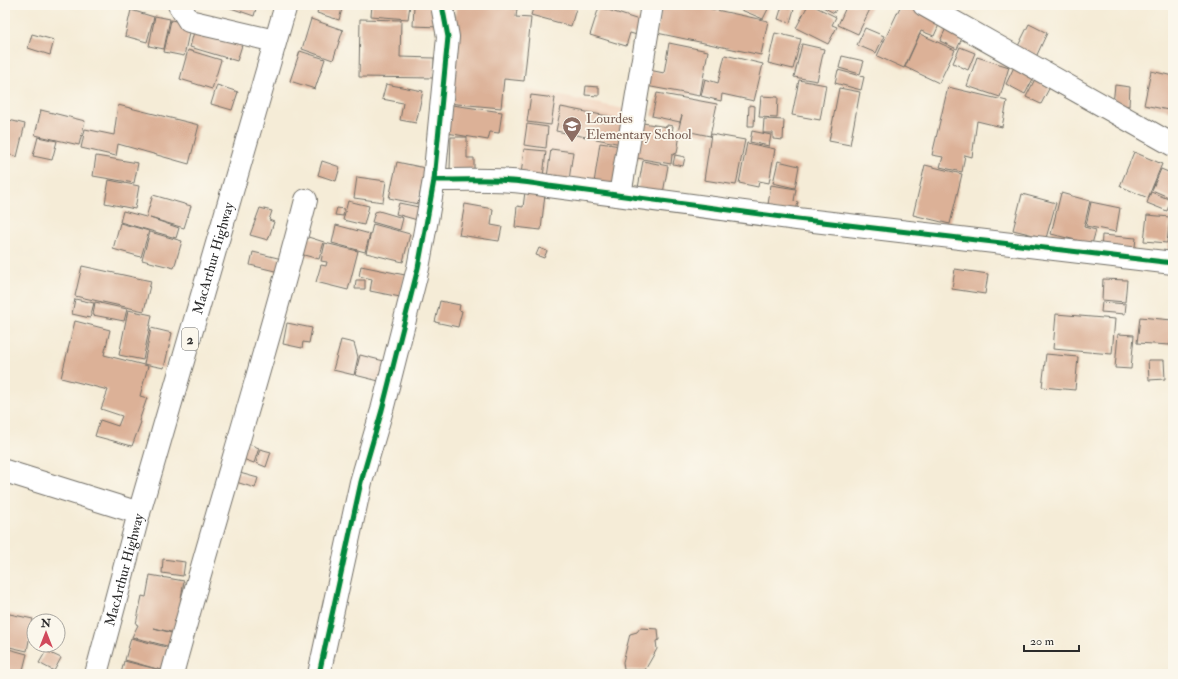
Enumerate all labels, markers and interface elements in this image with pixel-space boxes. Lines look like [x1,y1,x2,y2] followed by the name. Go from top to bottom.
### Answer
[586,110,692,144] place label: Lourdes Elementary School
[561,115,583,143] school or university icon: Lourdes Elementary School
[189,199,239,316] street label: MacArthur Highway
[182,328,198,350] road number: 2
[101,511,149,628] street label: MacArthur Highway
[26,613,66,653] north arrow
[40,617,52,630] text: N
[1024,627,1079,653] scale bar
[1030,634,1055,649] text: 20 m

